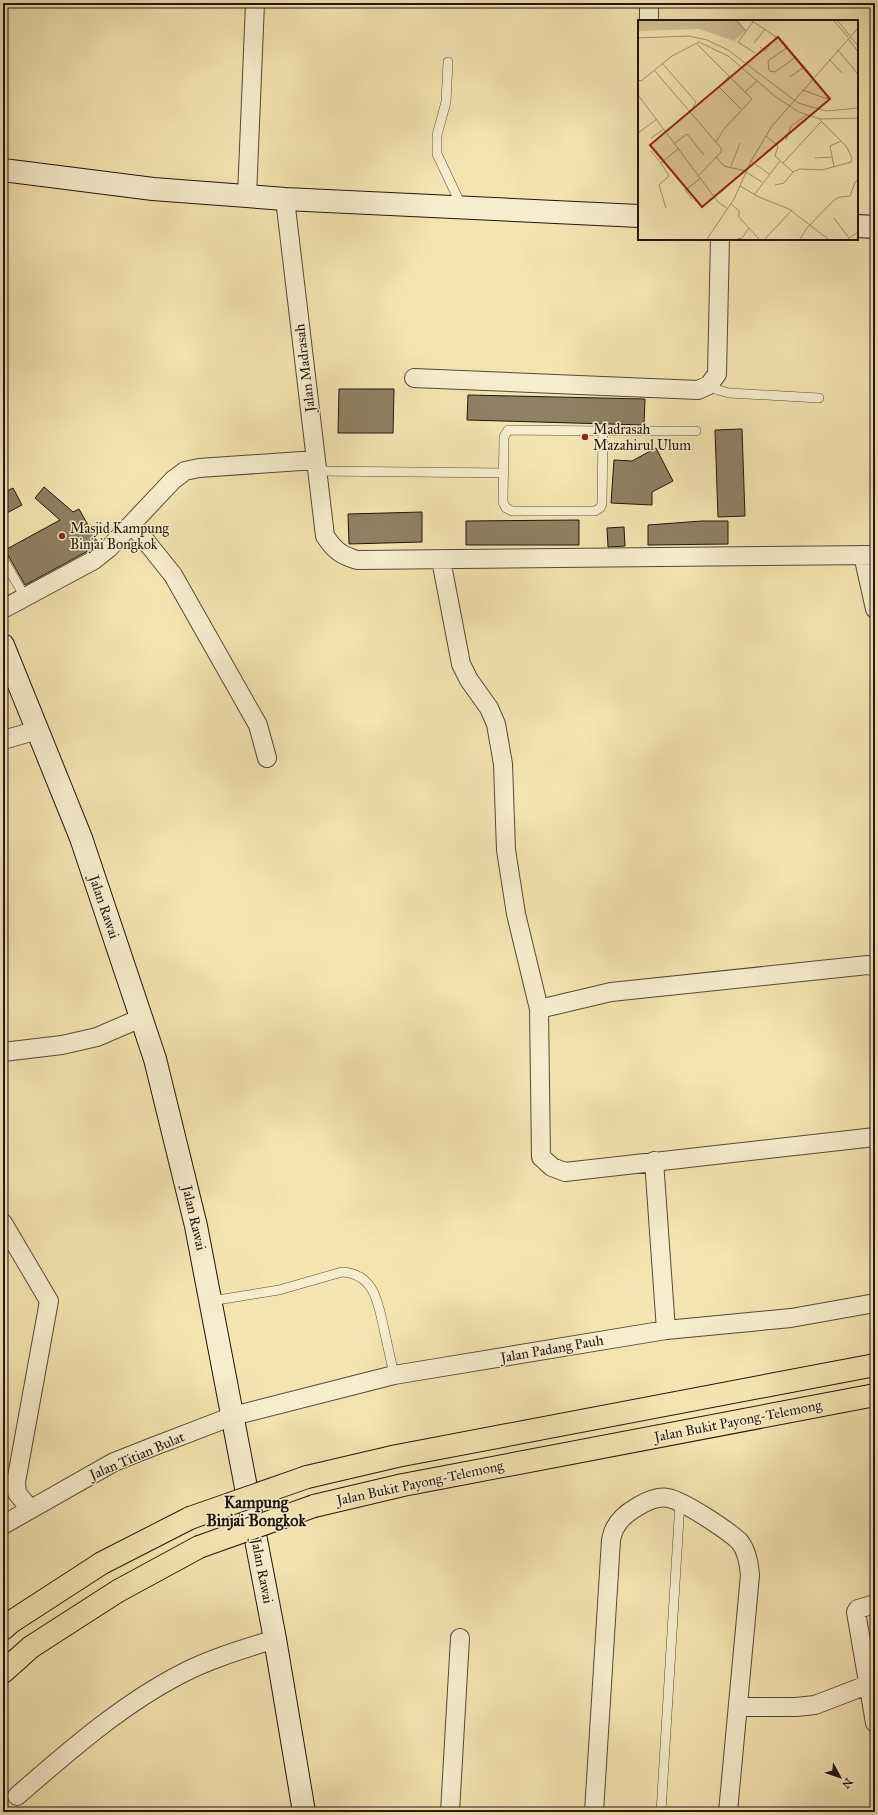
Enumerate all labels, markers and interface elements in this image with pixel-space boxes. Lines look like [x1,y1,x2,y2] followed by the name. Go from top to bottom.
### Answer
[638,20,858,240] inset map
[291,323,320,415] street label: Jalan Madrasah
[593,421,691,454] place label: Madrasah Mazahirul Ulum
[580,432,590,442] marker: Madrasah Mazahirul Ulum
[70,520,169,553] place label: Masjid Kampung Binjai Bongkok
[57,531,67,541] marker: Masjid Kampung Binjai Bongkok
[84,871,123,941] street label: Jalan Rawai
[177,1182,210,1252] street label: Jalan Rawai
[497,1332,605,1368] street label: Jalan Padang Pauh
[651,1396,824,1447] street label: Jalan Bukit Payong-Telemong
[85,1428,188,1485] street label: Jalan Titian Bulat
[333,1457,506,1510] street label: Jalan Bukit Payong-Telemong
[206,1493,306,1531] district label: Kampung Binjai Bongkok
[246,1535,277,1605] street label: Jalan Rawai
[820,1757,860,1797] north arrow
[839,1775,855,1791] text: N

